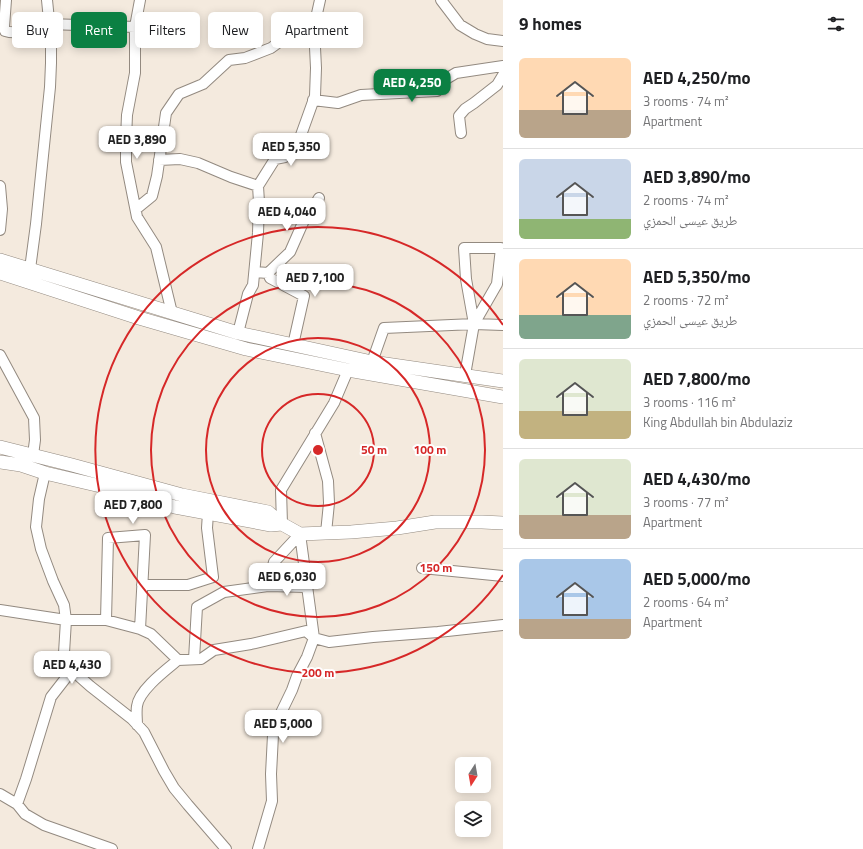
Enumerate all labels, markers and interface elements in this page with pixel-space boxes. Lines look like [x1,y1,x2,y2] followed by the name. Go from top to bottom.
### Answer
[519,11,582,37] text: 9 homes
[12,12,63,48] chip: Buy
[71,12,127,48] chip: Rent
[135,12,200,48] chip: Filters
[208,12,263,48] chip: New
[271,12,363,48] chip: Apartment
[825,13,847,35] icon: filters
[643,65,751,91] text: AED 4,250/mo
[366,69,458,103] pin: AED 4,250
[383,72,441,92] text: AED 4,250
[551,74,599,122] icon: home
[643,91,729,111] text: 3 rooms · 74 m²
[643,111,702,131] text: Apartment
[91,126,183,160] pin: AED 3,890
[108,129,166,149] text: AED 3,890
[245,133,337,167] pin: AED 5,350
[262,136,320,156] text: AED 5,350
[643,164,751,190] text: AED 3,890/mo
[551,175,599,223] icon: home
[643,190,729,210] text: 2 rooms · 74 m²
[241,198,333,232] pin: AED 4,040
[258,201,316,221] text: AED 4,040
[643,210,737,230] text: طريق عيسى الحمزي
[269,264,361,298] pin: AED 7,100
[643,264,751,290] text: AED 5,350/mo
[286,267,344,287] text: AED 7,100
[551,275,599,323] icon: home
[643,290,729,310] text: 2 rooms · 72 m²
[643,310,737,330] text: طريق عيسى الحمزي
[643,366,751,392] text: AED 7,800/mo
[551,375,599,423] icon: home
[643,392,736,412] text: 3 rooms · 116 m²
[643,412,793,432] text: King Abdullah bin Abdulaziz
[361,440,387,459] text: 50 m
[414,440,446,459] text: 100 m
[311,443,325,457] centre of rings
[643,466,751,492] text: AED 4,430/mo
[551,475,599,523] icon: home
[87,491,179,525] pin: AED 7,800
[643,492,729,512] text: 3 rooms · 77 m²
[104,494,162,514] text: AED 7,800
[643,512,702,532] text: Apartment
[420,558,452,577] text: 150 m
[241,563,333,597] pin: AED 6,030
[258,566,316,586] text: AED 6,030
[643,566,751,592] text: AED 5,000/mo
[551,575,599,623] icon: home
[643,592,729,612] text: 2 rooms · 64 m²
[643,612,702,632] text: Apartment
[26,651,118,685] pin: AED 4,430
[43,654,101,674] text: AED 4,430
[302,663,334,682] text: 200 m
[237,710,329,744] pin: AED 5,000
[254,713,312,733] text: AED 5,000
[455,757,491,793] north arrow
[455,757,491,837] map controls
[455,801,491,837] button: layers

